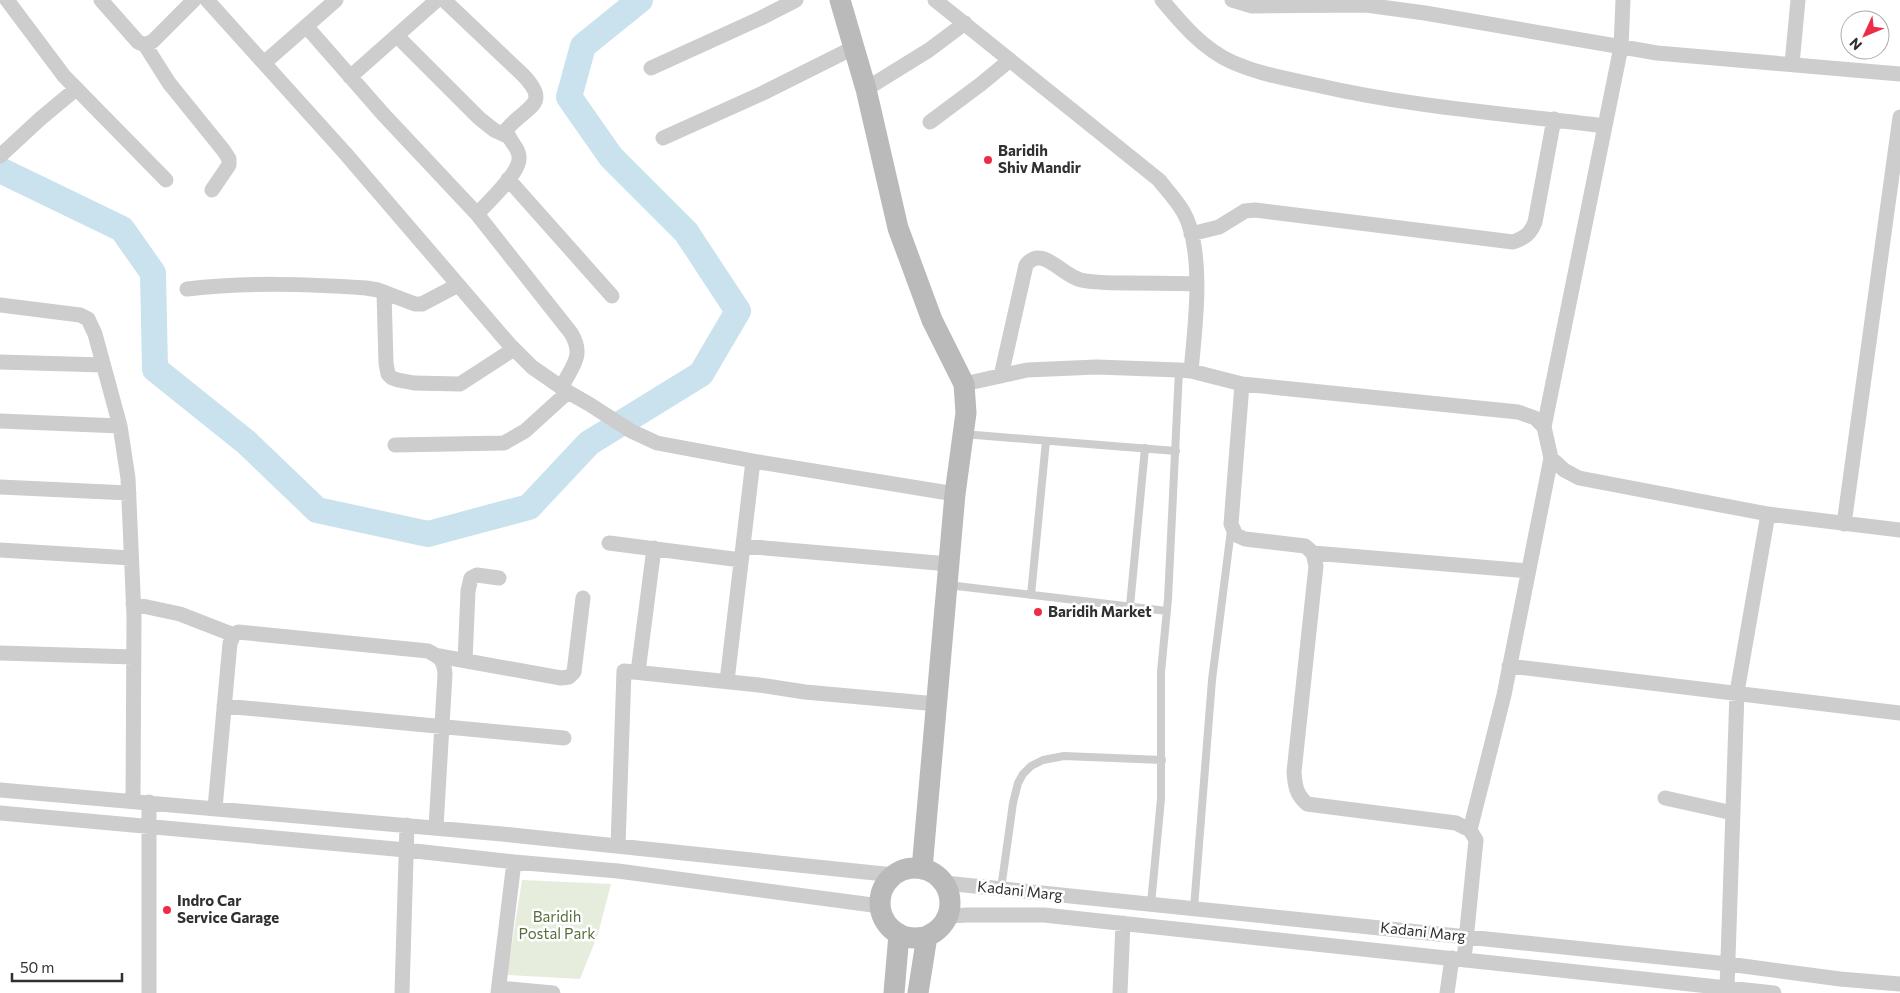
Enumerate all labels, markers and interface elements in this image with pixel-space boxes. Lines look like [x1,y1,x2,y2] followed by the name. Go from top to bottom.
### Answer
[1840,10,1890,60] north arrow
[1846,35,1865,54] text: N
[998,141,1081,176] place label: Baridih Shiv Mandir
[982,154,994,166] marker: Baridih Shiv Mandir
[1048,602,1151,620] place label: Baridih Market
[1032,606,1044,618] marker: Baridih Market
[976,877,1064,903] street label: Kadani Marg
[177,891,279,926] place label: Indro Car Service Garage
[161,904,173,916] marker: Indro Car Service Garage
[519,907,595,942] park label: Baridih Postal Park
[1379,918,1467,944] street label: Kadani Marg
[12,950,122,982] scale bar
[20,958,54,976] text: 50 m

